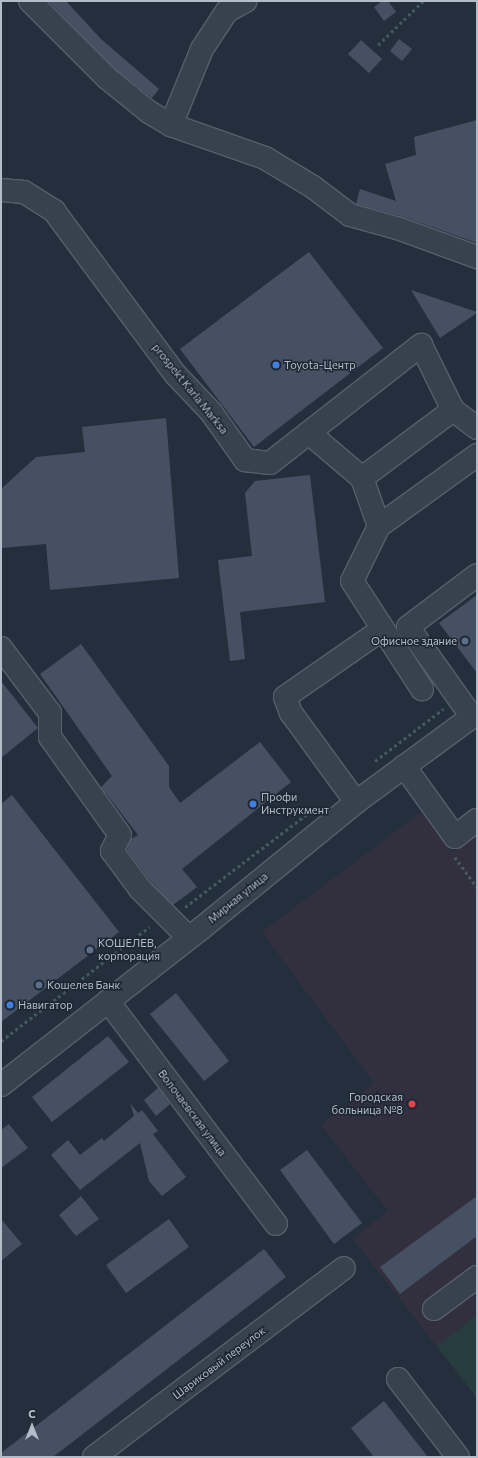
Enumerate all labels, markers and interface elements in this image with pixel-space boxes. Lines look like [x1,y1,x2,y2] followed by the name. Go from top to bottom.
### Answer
[149,341,231,437] street label: prospekt Karla Marksa
[284,358,356,372] place label: Toyota-Центр
[271,360,281,370] marker: Toyota-Центр
[371,634,457,648] place label: Офисное здание
[460,636,470,646] marker: Офисное здание
[261,791,329,817] place label: Профи Инструкмент
[248,799,258,809] marker: Профи Инструкмент
[205,870,271,926] street label: Мирная улица
[98,937,160,963] place label: КОШЕЛЕВ, корпорация
[85,945,95,955] marker: КОШЕЛЕВ, корпорация
[47,978,120,992] place label: Кошелев Банк
[34,980,44,990] marker: Кошелев Банк
[18,998,73,1012] place label: Навигатор
[5,1000,15,1010] marker: Навигатор
[155,1067,229,1159] street label: Волочаевская улица
[331,1091,403,1117] place label: Городская больница №8
[406,1098,418,1110] marker: Городская больница №8
[170,1324,268,1402] street label: Шариковый переулок
[12,1406,52,1446] north arrow
[28,1407,36,1420] text: С

